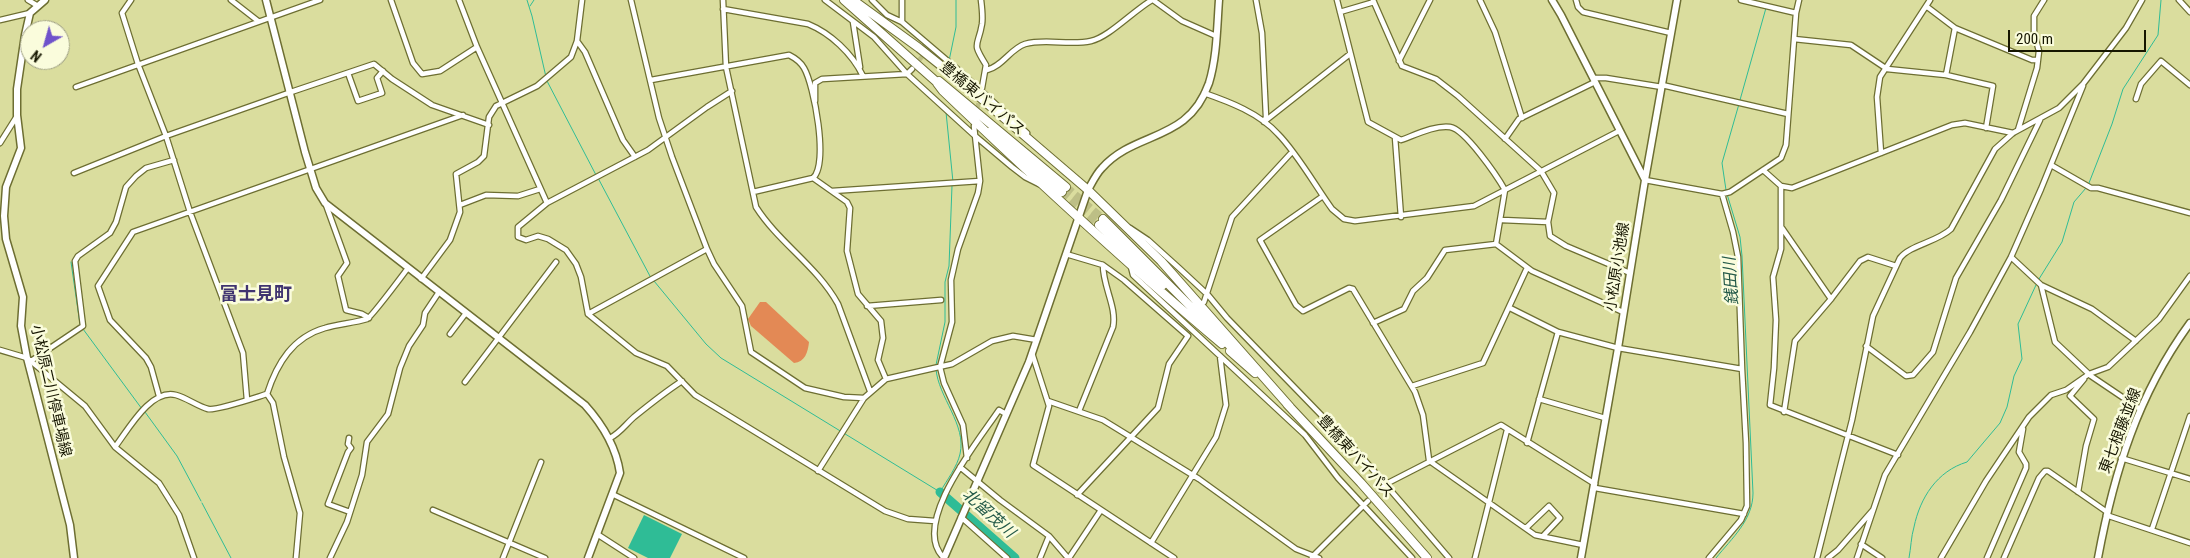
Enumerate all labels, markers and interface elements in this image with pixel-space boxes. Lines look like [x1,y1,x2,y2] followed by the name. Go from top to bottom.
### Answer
[20,20,70,70] north arrow
[2010,20,2148,52] scale bar
[2016,30,2053,48] text: 200 m
[28,47,45,65] text: N
[936,58,1028,140] street label: 豊橋東バイパス
[1602,221,1634,313] street label: 小松原小池線
[1721,256,1743,306] water label: 銭田川
[220,284,292,306] district label: 富士見町
[26,323,74,459] street label: 小松原二川停車場線
[2096,386,2146,476] street label: 東七根藤並線
[1313,412,1397,502] street label: 豊橋東バイパス
[958,485,1018,543] water label: 北留茂川

